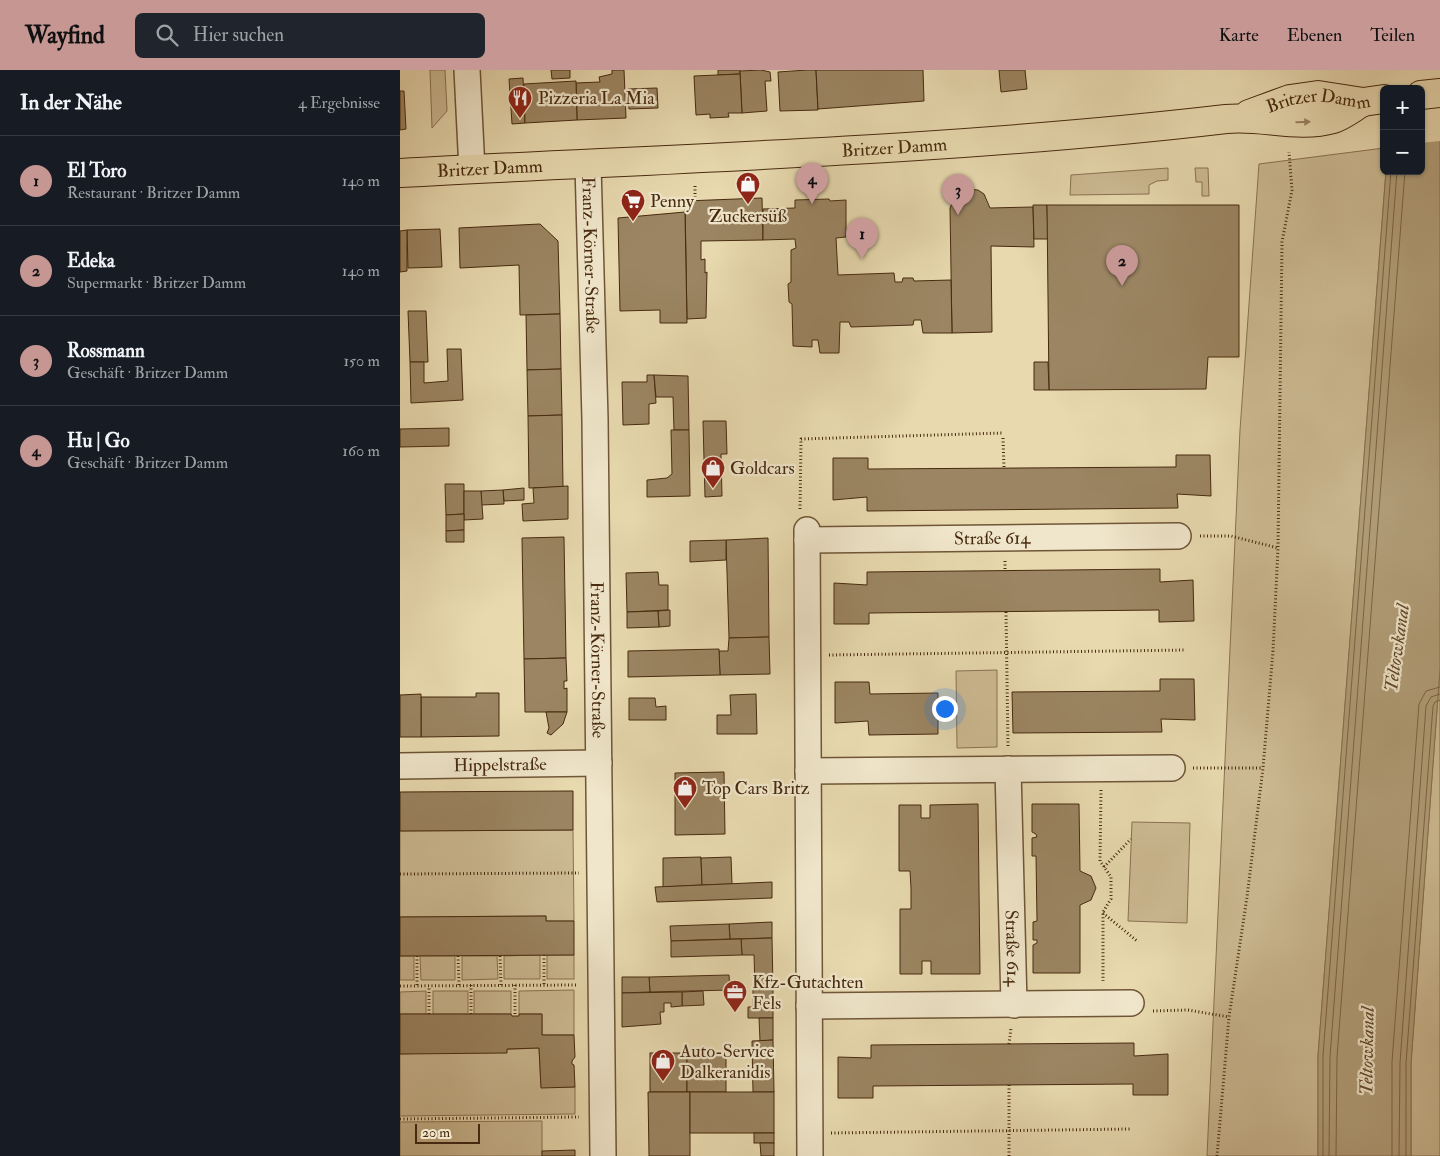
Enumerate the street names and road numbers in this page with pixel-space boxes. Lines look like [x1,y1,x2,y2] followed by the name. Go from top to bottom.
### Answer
[1263,84,1372,119] street label: Britzer Damm
[841,133,948,163] street label: Britzer Damm
[436,155,543,183] street label: Britzer Damm
[576,176,604,334] street label: Franz-Körner-Straße
[954,527,1031,550] street label: Straße 614
[585,581,609,739] street label: Franz-Körner-Straße
[453,753,547,777] street label: Hippelstraße
[1000,910,1025,988] street label: Straße 614

